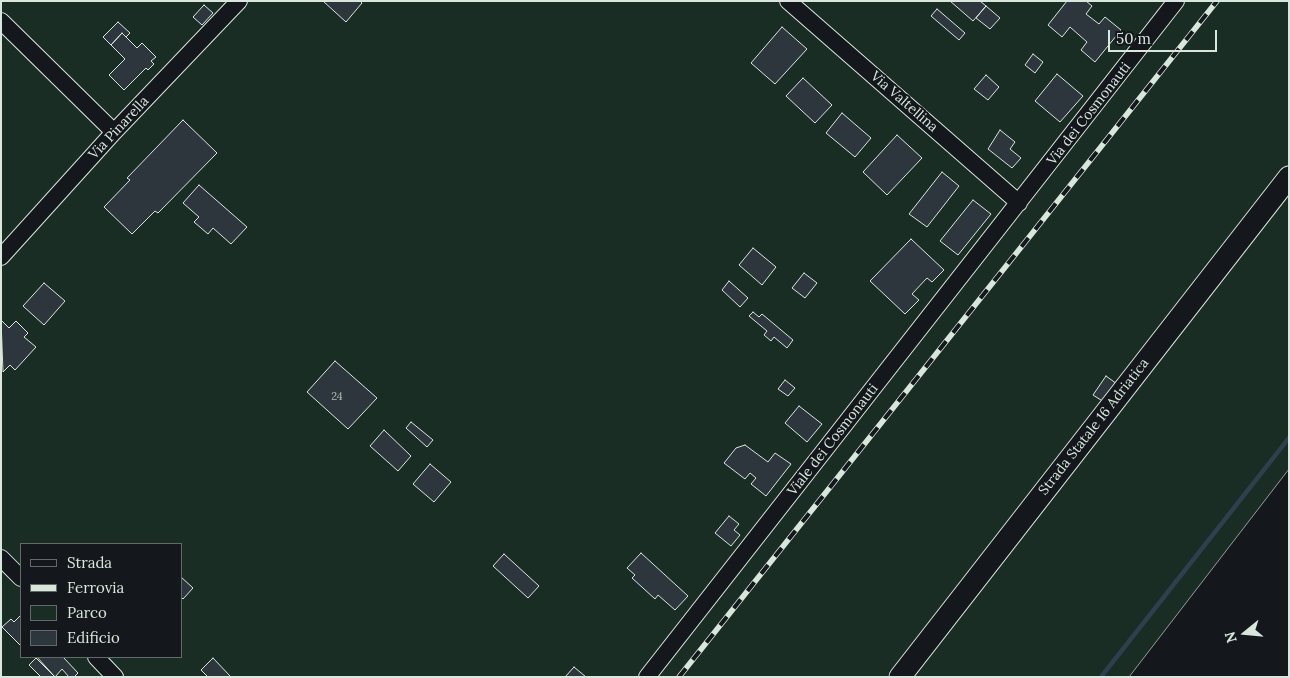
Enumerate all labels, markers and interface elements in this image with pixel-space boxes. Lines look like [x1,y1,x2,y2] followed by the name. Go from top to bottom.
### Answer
[1110,20,1219,52] scale bar
[1116,29,1151,48] text: 50 m
[1044,59,1134,169] street label: Via dei Cosmonauti
[867,68,941,136] street label: Via Valtellina
[85,93,153,163] street label: Via Pinarella
[1035,355,1153,499] street label: Strada Statale 16 Adriatica
[784,381,882,499] street label: Viale dei Cosmonauti
[331,390,343,404] house number: 24
[20,543,182,658] legend
[67,553,112,572] text: Strada
[67,578,124,597] text: Ferrovia
[67,603,107,622] text: Parco
[1220,608,1270,658] north arrow
[67,628,120,647] text: Edificio
[1220,630,1241,645] text: N

